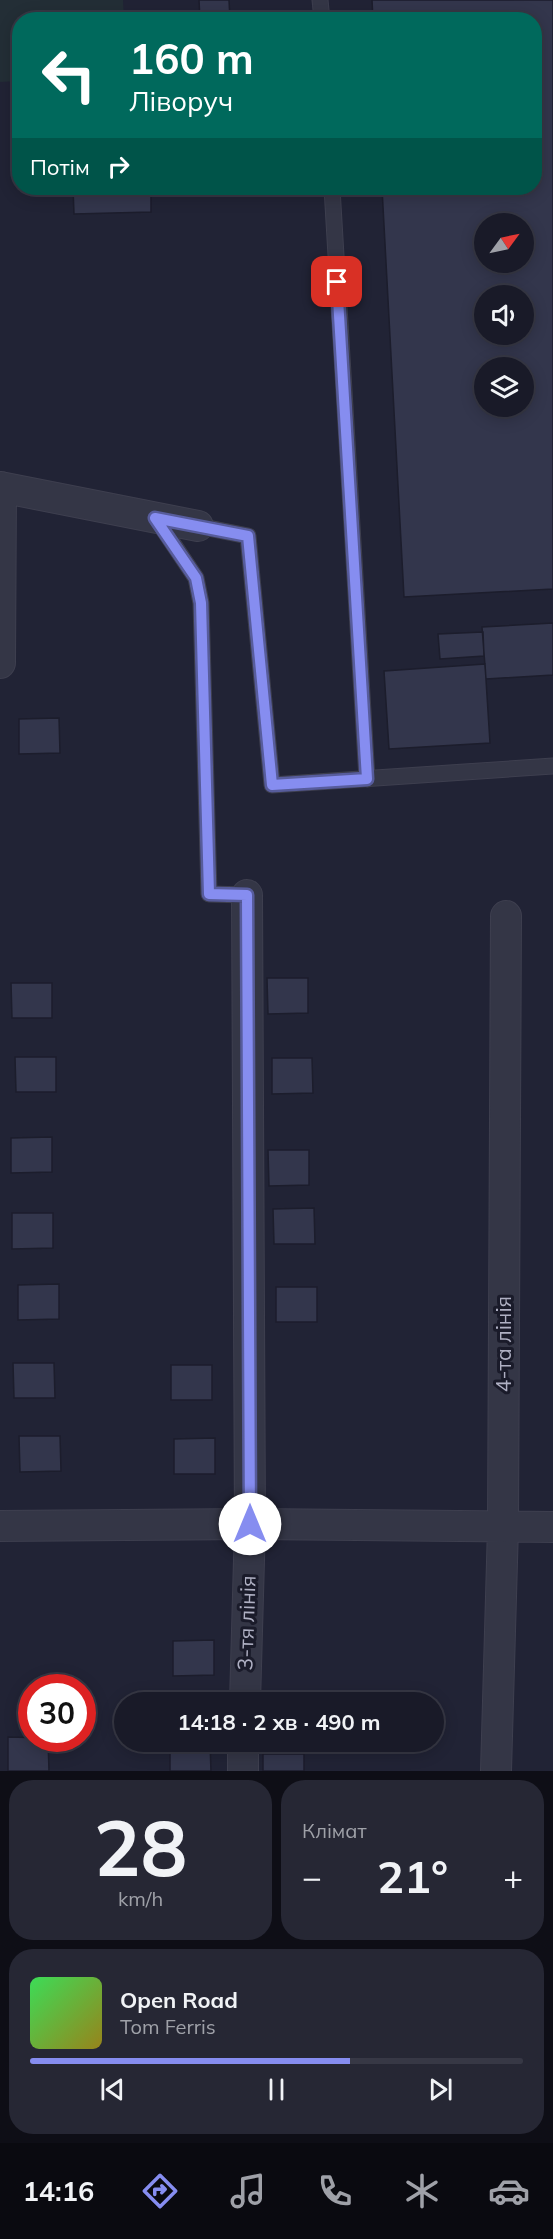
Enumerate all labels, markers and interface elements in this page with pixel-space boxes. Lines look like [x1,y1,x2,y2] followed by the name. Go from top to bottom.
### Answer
[129,32,254,85] text: 160 m
[30,36,108,114] icon: left
[129,84,233,118] text: Ліворуч
[102,150,135,183] icon: right
[30,153,90,181] text: Потім
[474,213,534,273] north arrow
[474,213,534,417] map controls
[311,256,362,307] pin
[320,265,353,298] icon: arrive
[474,285,534,345] button: sound
[474,357,534,417] button: layers
[490,1296,516,1392] street label: 4-та лінія
[218,1492,282,1556] position arrow
[231,1575,261,1671] street label: 3-тя лінія
[18,1674,96,1752] speed limit sign: 30
[177,1708,381,1736] text: 14:18 · 2 хв · 490 m
[94,1798,187,1896] text: 28
[302,1818,367,1843] text: Клімат
[377,1848,448,1904] text: 21°
[302,1856,322,1897] text: −
[503,1856,523,1897] text: +
[118,1886,163,1911] text: km/h
[120,1986,238,2014] text: Open Road
[120,2014,216,2039] text: Tom Ferris
[96,2073,129,2106] icon: previous
[260,2073,293,2106] icon: pause
[424,2073,457,2106] icon: next
[139,2170,181,2212] icon: directions
[227,2170,269,2212] icon: music
[314,2170,356,2212] icon: phone
[401,2170,443,2212] icon: climate
[488,2170,530,2212] icon: car
[23,2174,94,2208] text: 14:16

